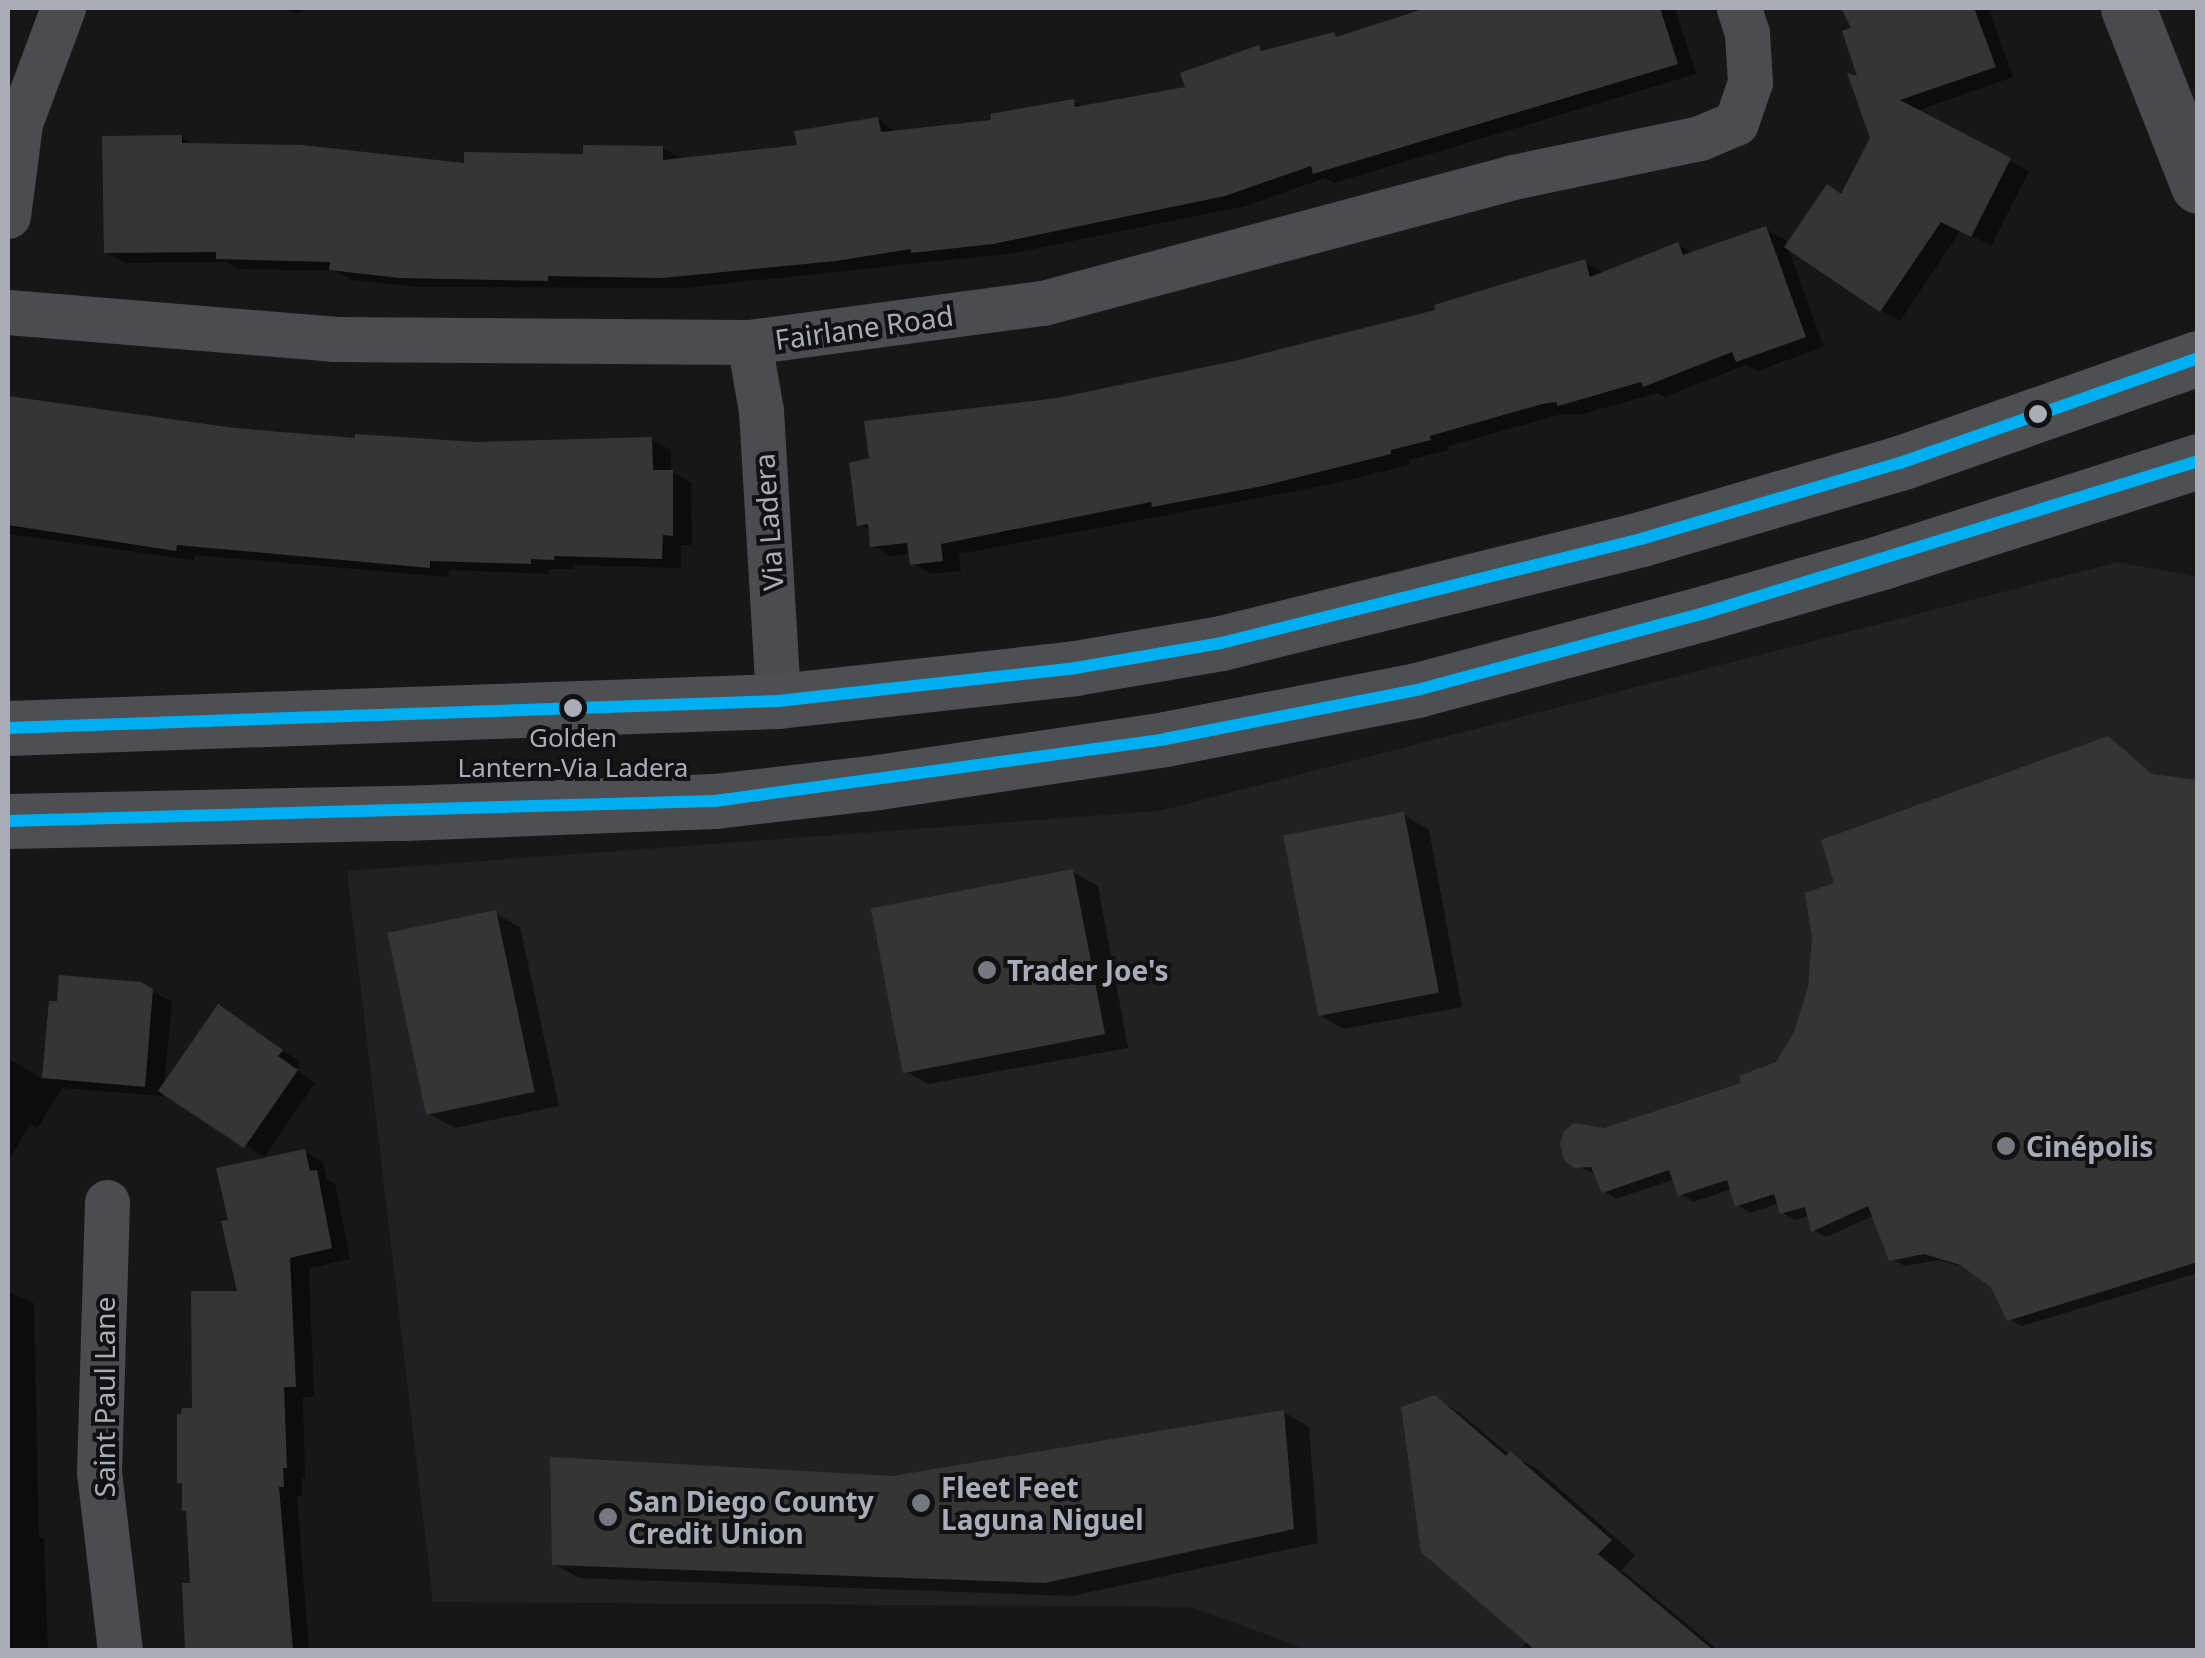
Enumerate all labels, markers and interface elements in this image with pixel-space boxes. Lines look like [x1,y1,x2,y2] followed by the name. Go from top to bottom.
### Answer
[773,298,955,356] street label: Fairlane Road
[2028,404,2048,424] unlabelled marker
[746,452,790,592] street label: Via Ladera
[563,698,583,718] marker: Golden Lantern-Via Ladera
[458,722,688,784] place label: Golden Lantern-Via Ladera
[1007,953,1169,987] place label: Trader Joe's
[976,959,998,981] marker: Trader Joe's
[2026,1129,2153,1163] place label: Cinépolis
[1995,1135,2017,1157] marker: Cinépolis
[87,1297,121,1497] street label: Saint Paul Lane
[941,1470,1144,1536] place label: Fleet Feet Laguna Niguel
[628,1484,874,1550] place label: San Diego County Credit Union
[910,1492,932,1514] marker: Fleet Feet Laguna Niguel
[597,1506,619,1528] marker: San Diego County Credit Union

